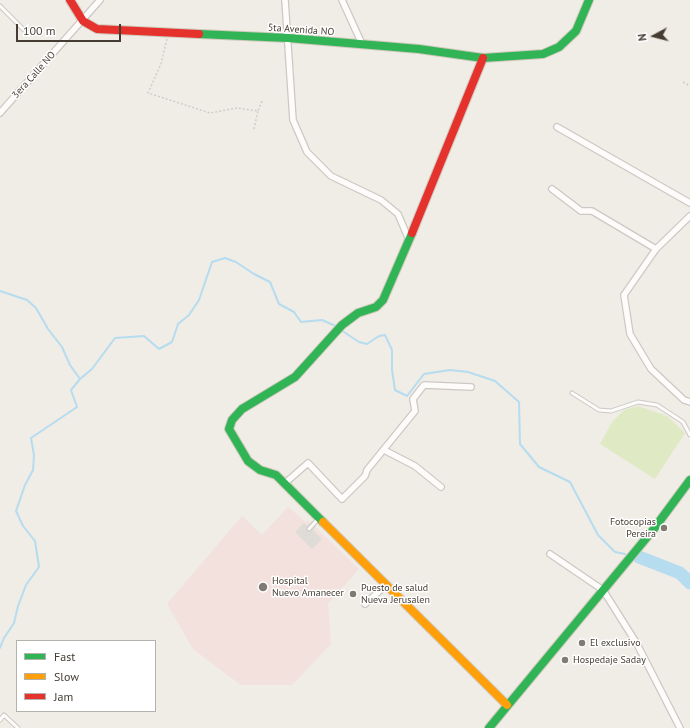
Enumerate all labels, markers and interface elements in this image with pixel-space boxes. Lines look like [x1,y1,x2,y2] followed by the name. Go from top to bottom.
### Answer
[18,16,123,42] scale bar
[634,16,674,56] north arrow
[267,22,335,38] street label: 5ta Avenida NO
[23,23,56,38] text: 100 m
[635,33,649,42] text: N
[10,49,58,101] street label: 3era Calle NO
[610,516,656,540] place label: Fotocopias Pereira
[659,523,669,533] marker: Fotocopias Pereira
[272,575,344,598] place label: Hospital Nuevo Amanecer
[257,581,269,593] marker: Hospital Nuevo Amanecer
[361,582,430,606] place label: Puesto de salud Nueva Jerusalen
[348,589,358,599] marker: Puesto de salud Nueva Jerusalen
[590,637,640,649] place label: El exclusivo
[577,638,587,648] marker: El exclusivo
[16,640,156,712] legend
[54,649,75,664] text: Fast
[573,654,646,666] place label: Hospedaje Saday
[560,655,570,665] marker: Hospedaje Saday
[54,669,79,684] text: Slow
[54,689,73,704] text: Jam

